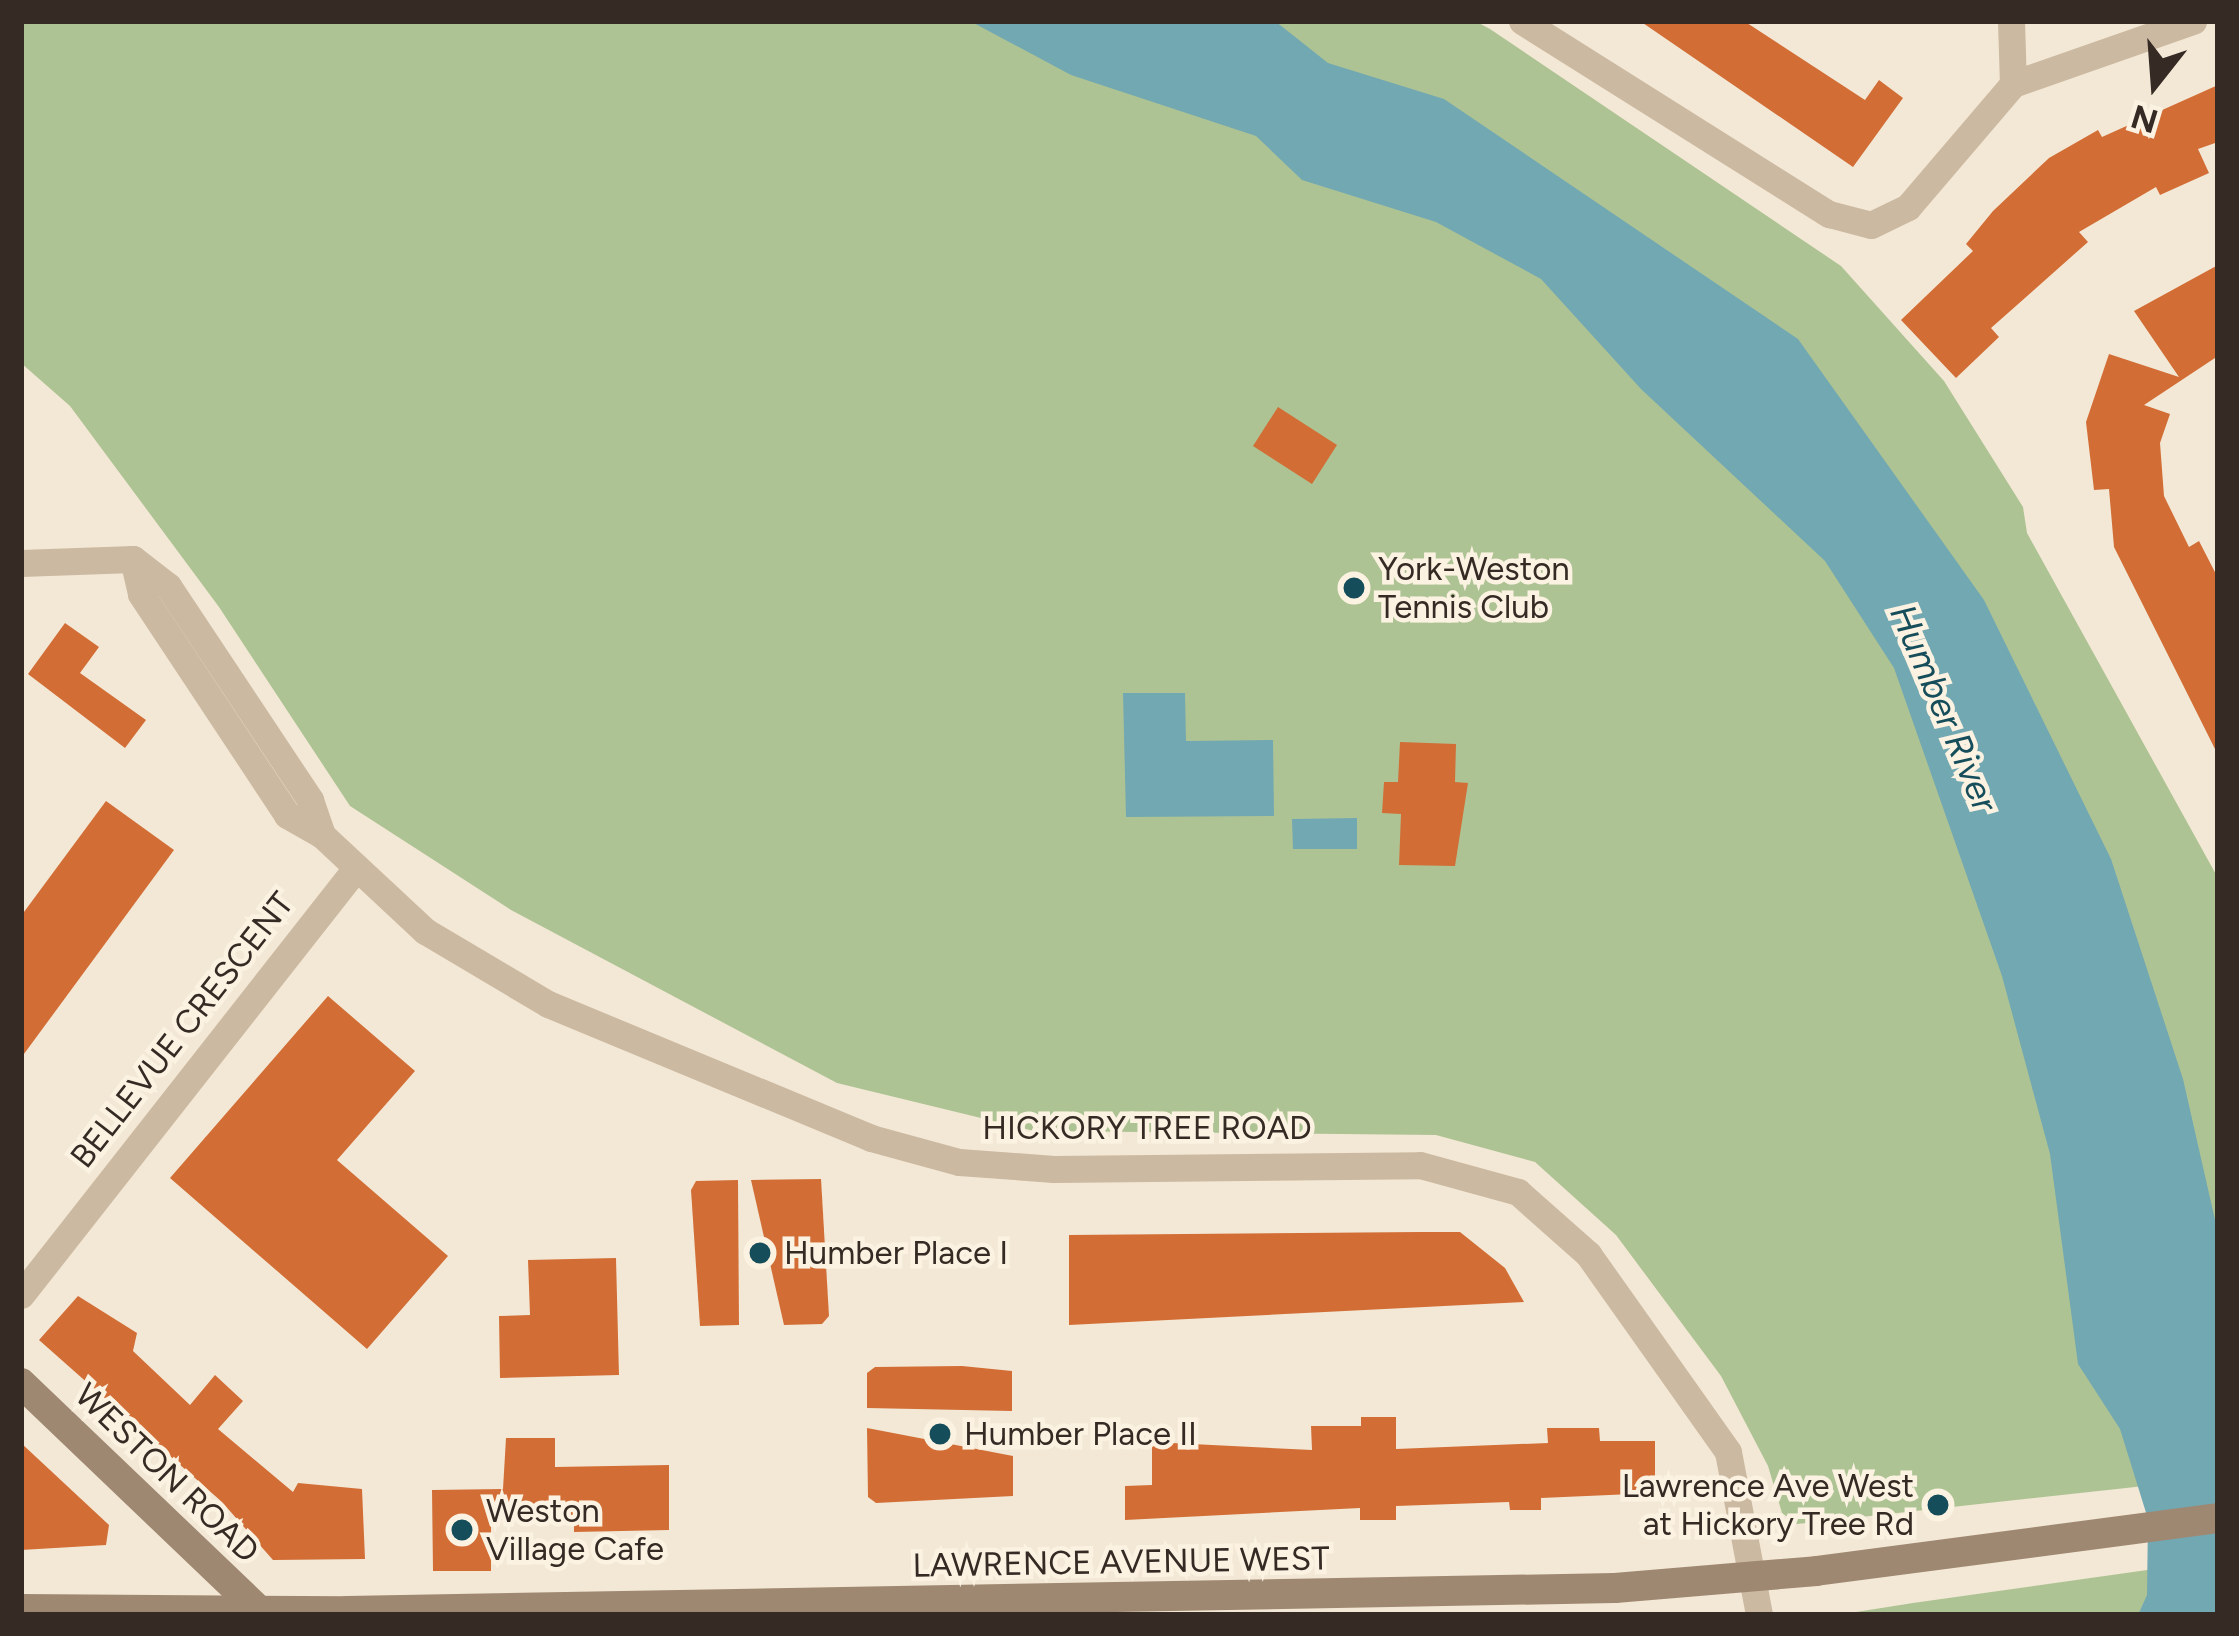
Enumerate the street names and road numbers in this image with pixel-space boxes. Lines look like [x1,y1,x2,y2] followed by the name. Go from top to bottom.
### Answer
[62,884,302,1176] street label: BELLEVUE CRESCENT
[982,1108,1312,1148] street label: HICKORY TREE ROAD
[67,1375,267,1571] street label: WESTON ROAD
[912,1539,1330,1585] street label: LAWRENCE AVENUE WEST

